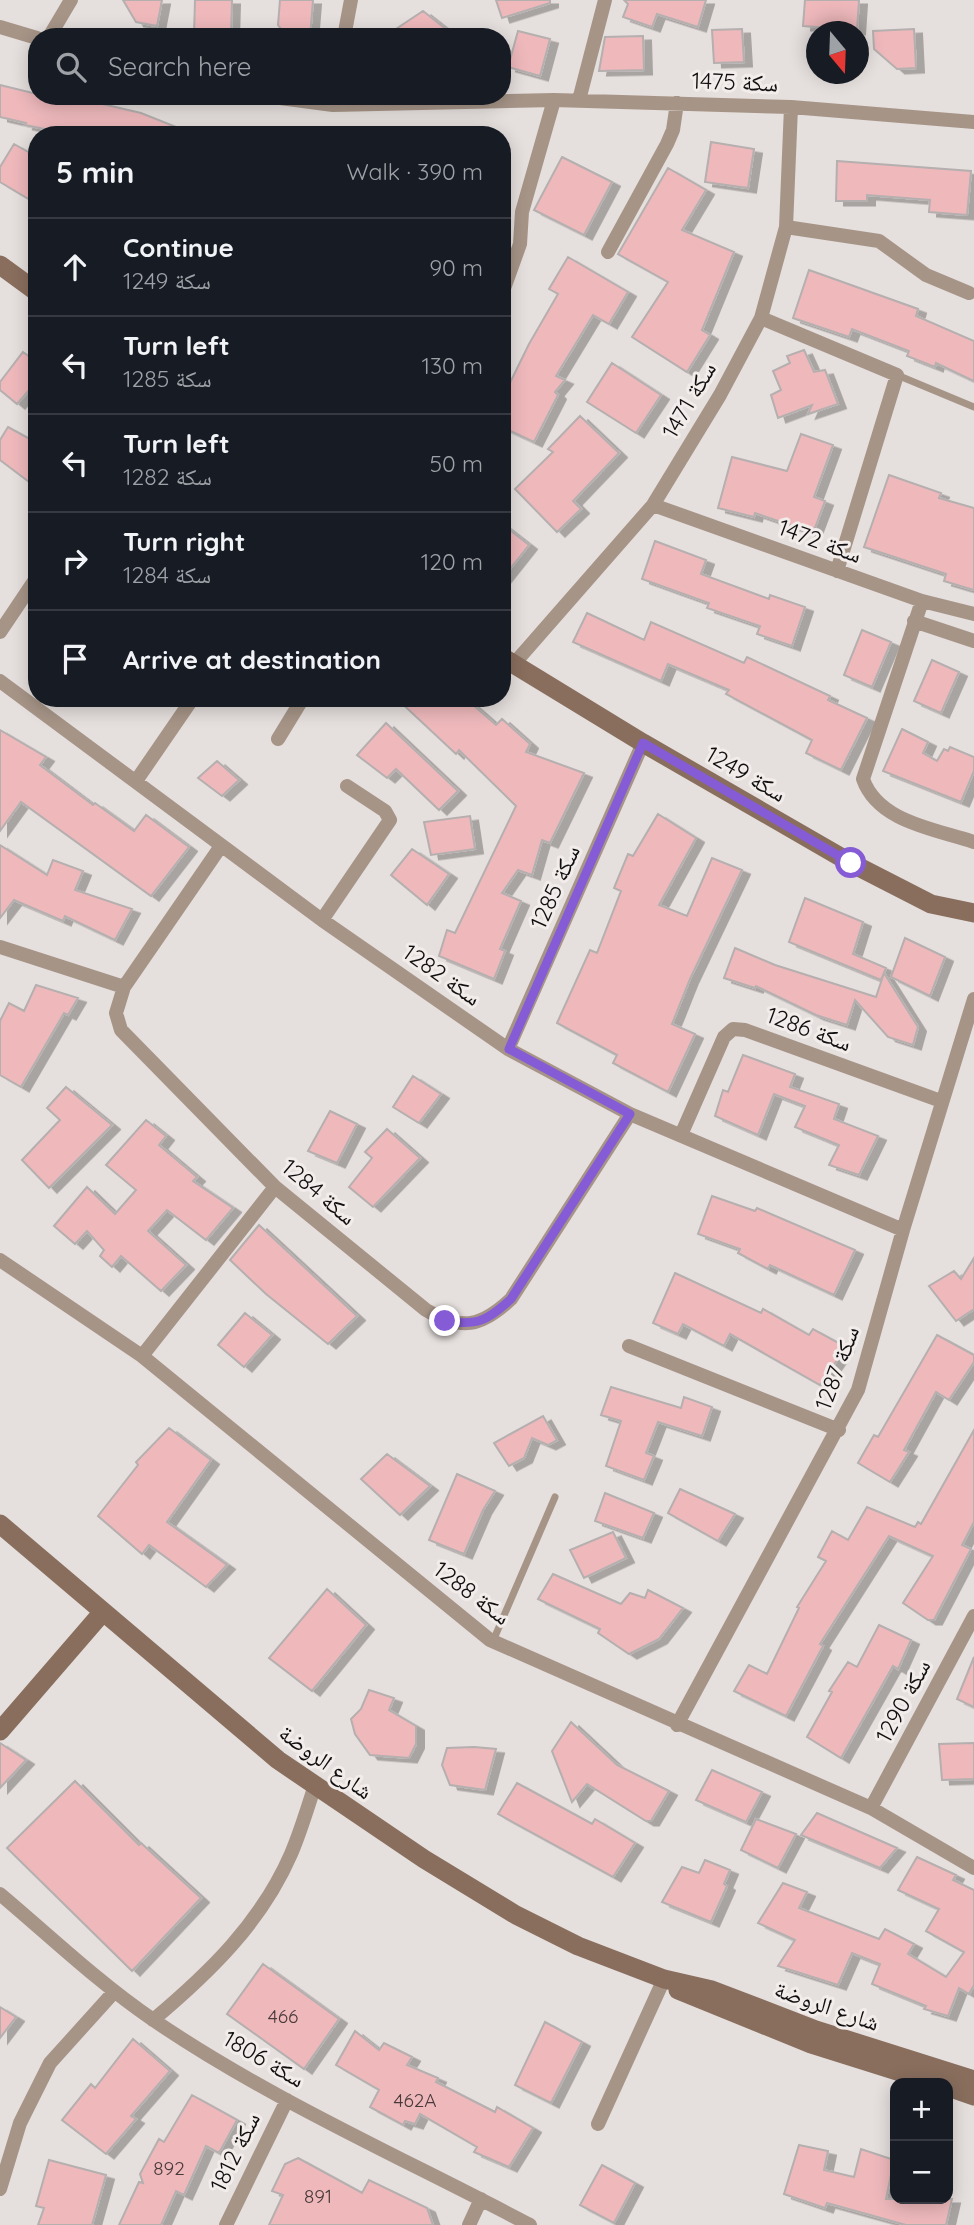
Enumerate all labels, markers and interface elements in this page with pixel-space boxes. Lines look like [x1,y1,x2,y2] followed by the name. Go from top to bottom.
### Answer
[806,21,869,84] north arrow
[28,28,511,105] search box
[52,48,90,86] icon: search
[108,50,252,83] text: Search here
[691,66,779,97] street label: سكة 1475
[56,153,134,191] text: 5 min
[347,157,483,186] text: Walk · 390 m
[123,231,234,264] text: Continue
[56,248,94,286] icon: ahead
[429,253,483,282] text: 90 m
[123,266,211,295] text: سكة 1249
[123,329,230,362] text: Turn left
[56,346,94,384] icon: left
[421,351,483,380] text: 130 m
[655,356,722,443] street label: سكة 1471
[123,364,212,393] text: سكة 1285
[123,427,230,460] text: Turn left
[56,444,94,482] icon: left
[430,449,483,478] text: 50 m
[123,462,212,491] text: سكة 1282
[775,512,866,569] street label: سكة 1472
[123,525,245,558] text: Turn right
[56,542,94,580] icon: right
[421,547,483,576] text: 120 m
[123,560,211,589] text: سكة 1284
[56,640,94,678] icon: arrive
[123,643,381,676] text: Arrive at destination
[701,739,792,808] street label: سكة 1249
[523,840,586,933] street label: سكة 1285
[835,847,866,878] route start
[398,937,487,1012] street label: سكة 1282
[763,1000,856,1057] street label: سكة 1286
[276,1152,362,1231] street label: سكة 1284
[429,1305,460,1336] route end
[808,1322,865,1414] street label: سكة 1287
[428,1554,516,1631] street label: سكة 1288
[869,1654,937,1747] street label: سكة 1290
[273,1718,379,1806] street label: شارع الروضة
[771,1974,883,2038] street label: شارع الروضة
[268,2004,298,2028] house number: 466
[218,2024,310,2093] street label: سكة 1806
[890,2078,953,2204] map controls
[890,2078,953,2141] button: +
[393,2088,437,2112] house number: 462A
[203,2107,266,2196] street label: سكة 1812
[890,2141,953,2204] button: −
[153,2156,185,2180] house number: 892
[304,2184,332,2208] house number: 891

